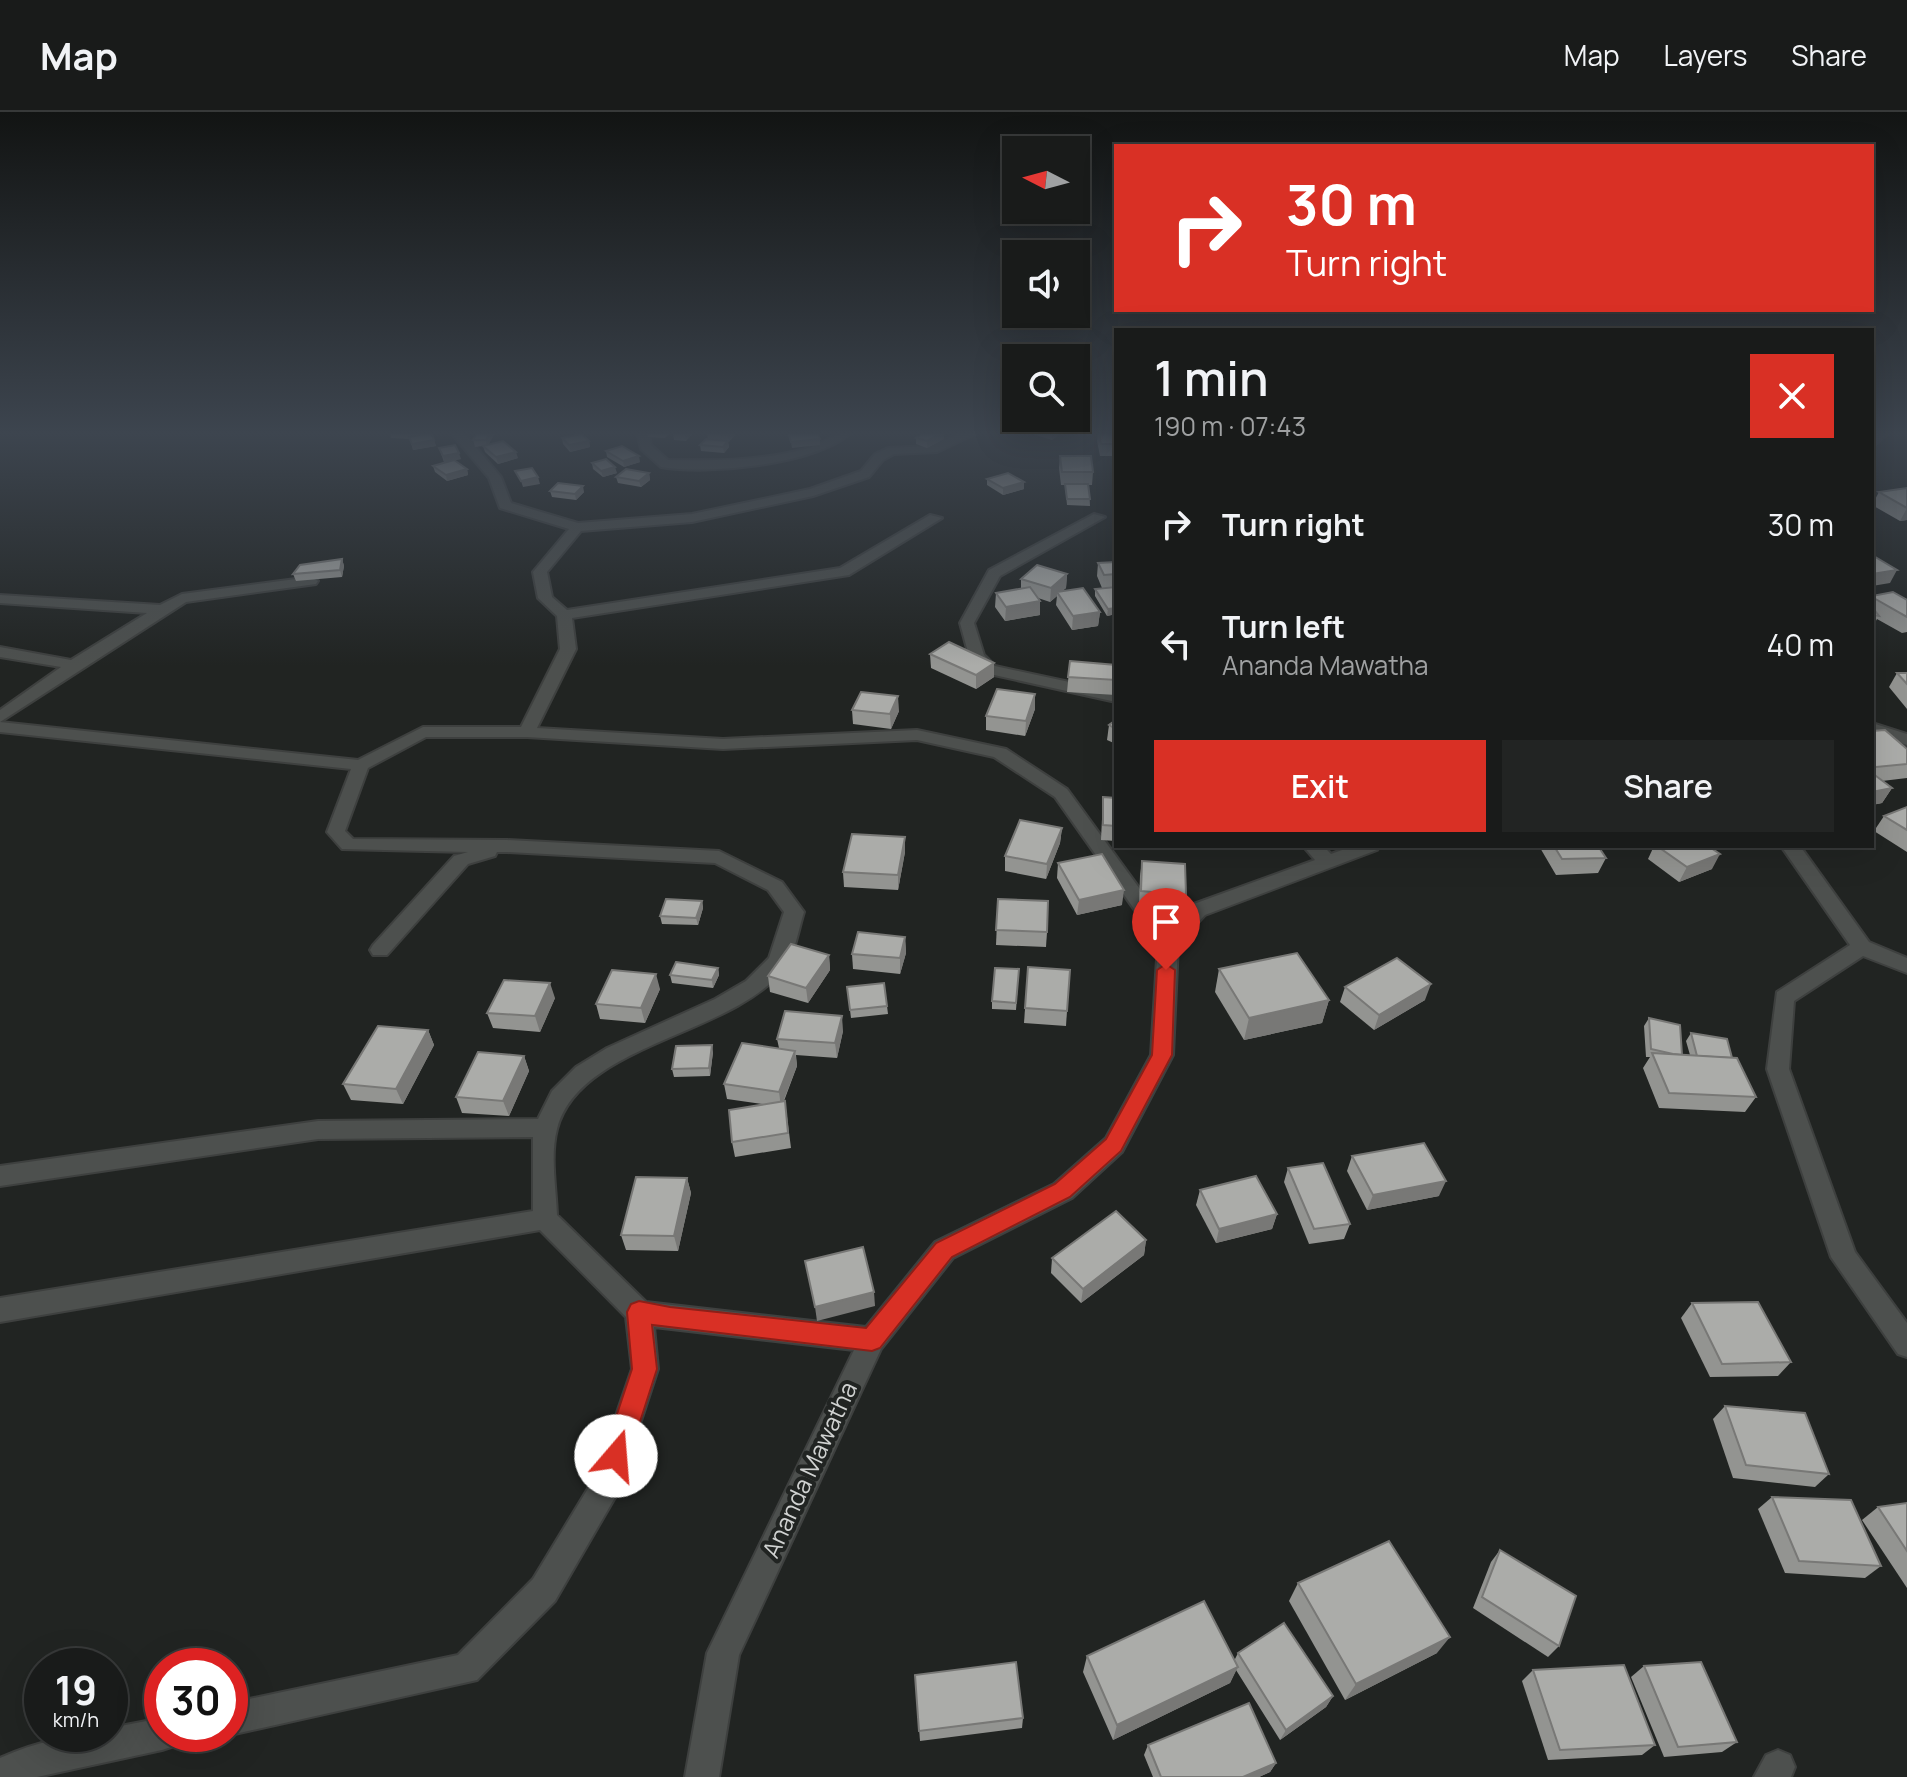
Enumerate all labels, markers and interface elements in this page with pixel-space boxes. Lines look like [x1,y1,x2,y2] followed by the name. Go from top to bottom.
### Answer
[40,29,118,81] text: Map
[1564,36,1620,74] text: Map
[1664,36,1747,74] text: Layers
[1791,36,1867,74] text: Share
[1002,136,1090,224] north arrow
[1002,136,1090,432] map controls
[1286,165,1417,242] text: 30 m
[1154,176,1258,280] icon: right
[1286,238,1447,287] text: Turn right
[1002,240,1090,328] button: sound
[1002,344,1090,432] button: search
[1154,345,1268,410] text: 1 min
[1750,354,1834,438] button: close
[1154,408,1306,444] text: 190 m · 07:43
[1154,502,1198,546] icon: right
[1222,504,1365,545] text: Turn right
[1768,504,1834,545] text: 30 m
[1222,606,1345,647] text: Turn left
[1154,622,1198,666] icon: left
[1767,624,1834,665] text: 40 m
[1222,647,1428,683] text: Ananda Mawatha
[1154,740,1486,832] button: Exit
[1502,740,1834,832] button: Share
[1132,888,1200,970] pin
[1144,900,1188,944] icon: arrive
[753,1376,864,1563] street label: Ananda Mawatha
[574,1414,658,1498] position arrow
[144,1648,248,1752] speed limit sign: 30
[55,1662,97,1717] text: 19
[53,1706,99,1733] text: km/h

